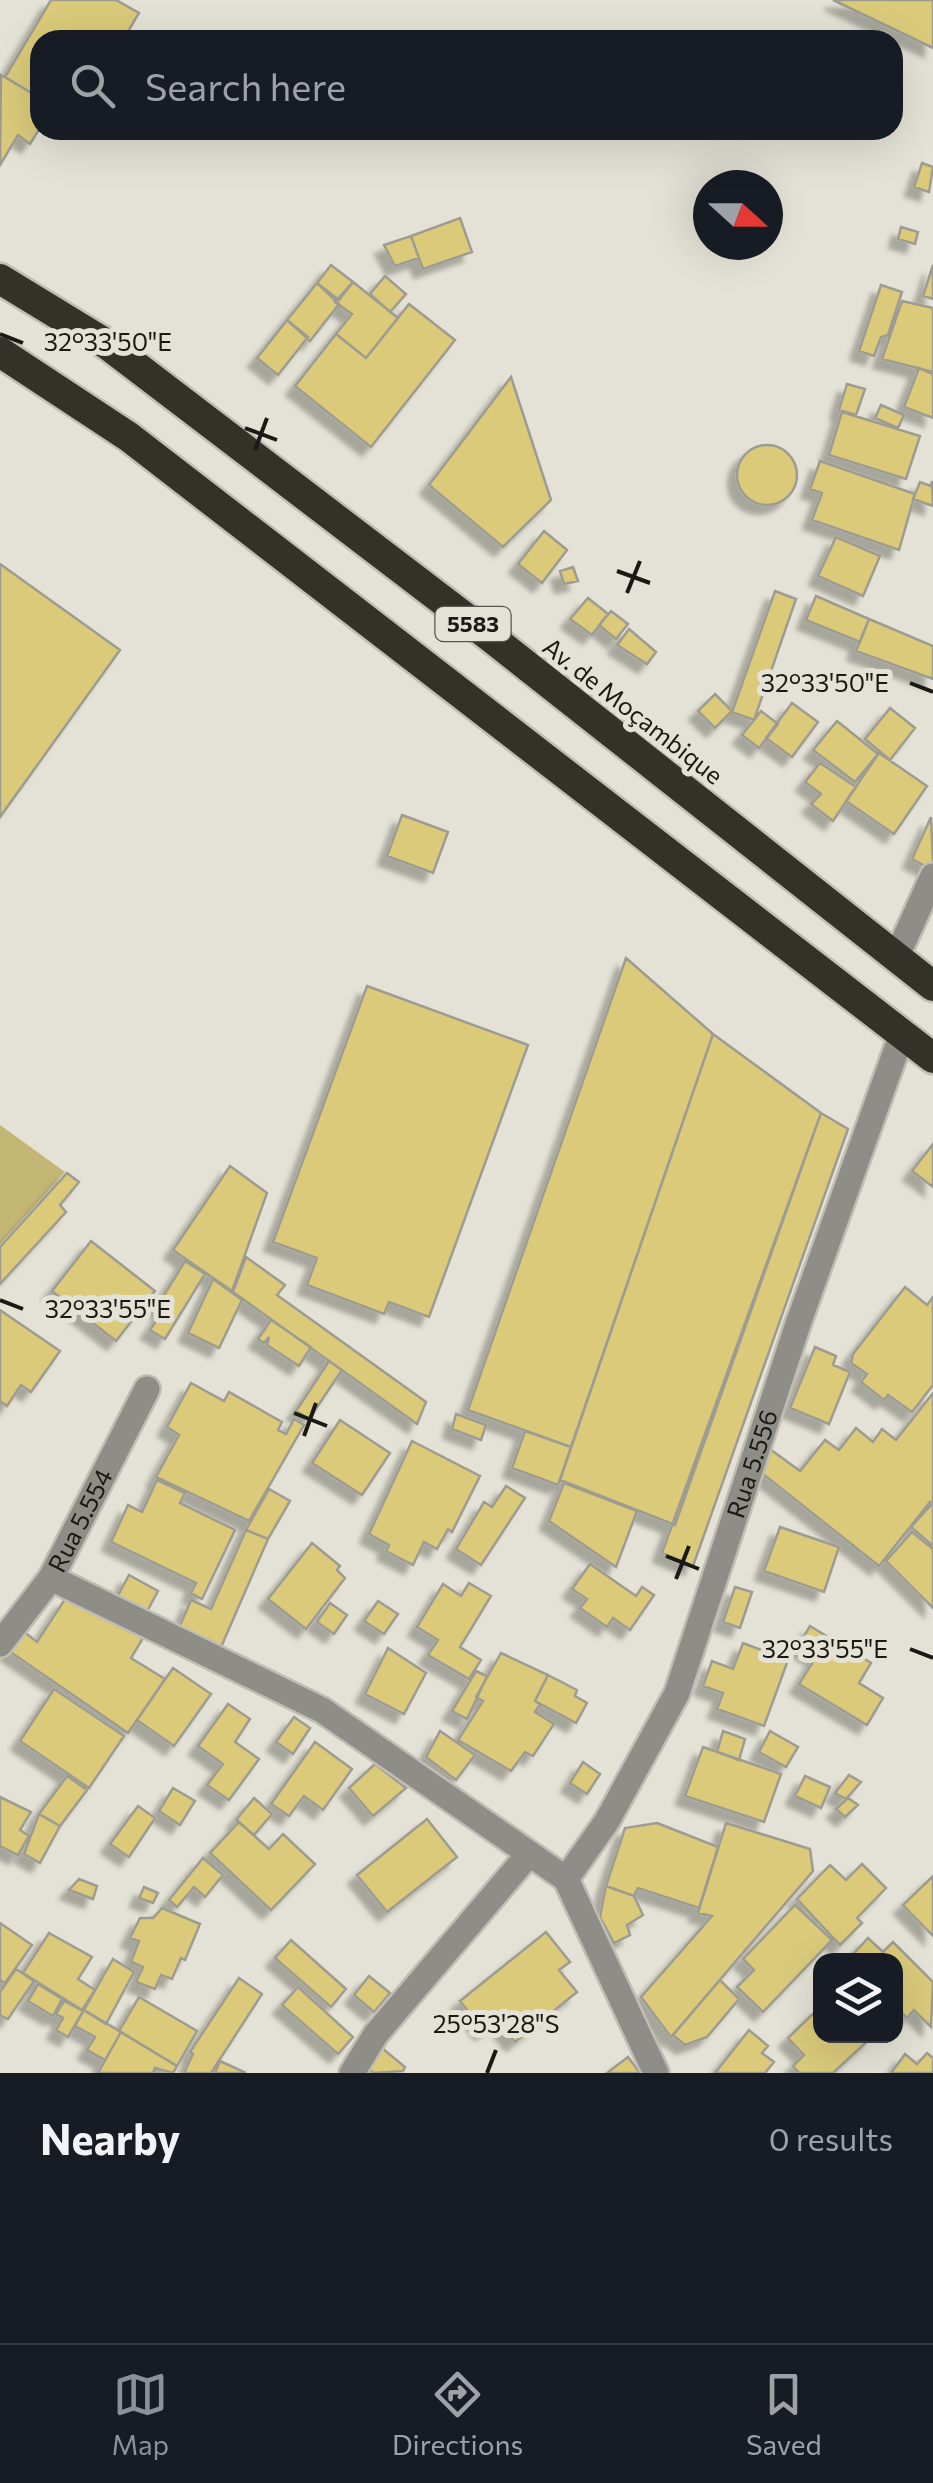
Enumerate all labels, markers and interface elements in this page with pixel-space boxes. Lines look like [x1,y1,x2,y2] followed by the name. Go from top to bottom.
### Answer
[30,30,903,140] search box
[65,58,120,113] icon: search
[145,62,346,109] text: Search here
[693,170,783,260] north arrow
[44,326,172,356] text: 32°33'50"E
[436,607,510,641] road number: 5583
[538,631,730,790] street label: Av. de Moçambique
[761,667,889,697] text: 32°33'50"E
[45,1293,171,1323] text: 32°33'55"E
[719,1406,783,1522] street label: Rua 5.556
[41,1463,118,1577] street label: Rua 5.554
[762,1633,888,1663] text: 32°33'55"E
[813,1953,903,2043] map controls
[813,1953,903,2043] button: layers
[433,2008,559,2038] text: 25°53'28"S
[40,2112,180,2164] text: Nearby
[769,2118,893,2158] text: 0 results
[111,2367,169,2461] tab: Map
[392,2367,523,2461] tab: Directions
[746,2367,822,2461] tab: Saved

